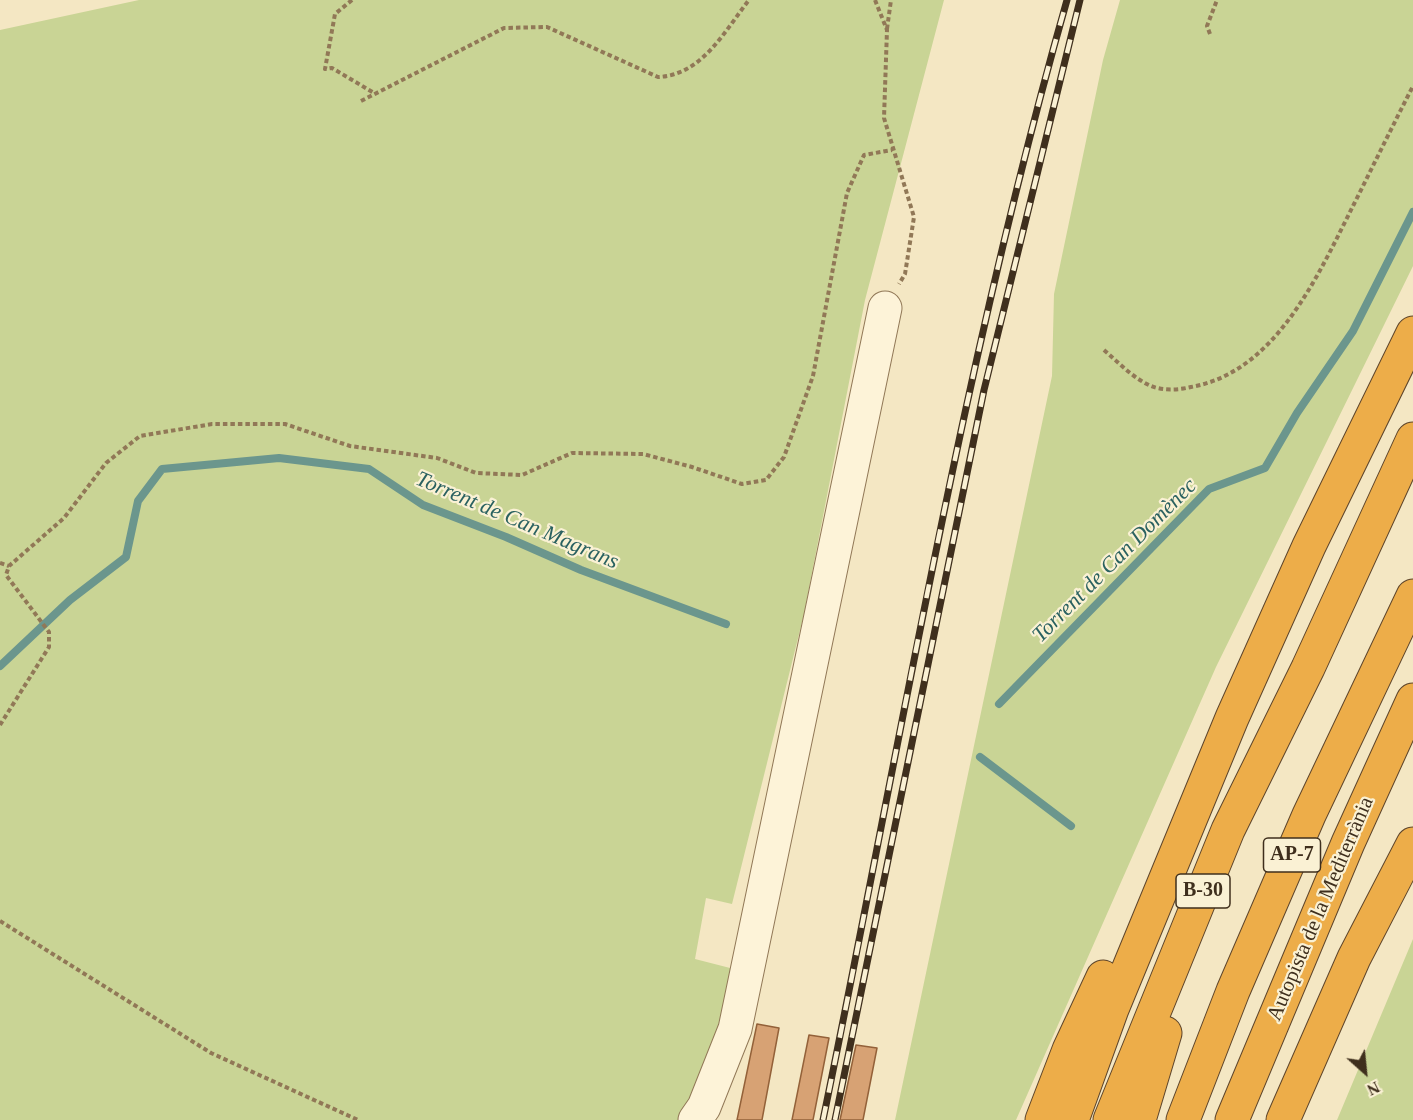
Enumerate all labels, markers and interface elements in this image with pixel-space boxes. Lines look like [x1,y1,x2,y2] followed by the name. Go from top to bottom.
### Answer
[412,466,622,576] water label: Torrent de Can Magrans
[1027,473,1203,649] water label: Torrent de Can Domènec
[1262,793,1380,1025] street label: Autopista de la Mediterrània
[1264,838,1320,872] road number: AP-7
[1176,874,1230,908] road number: B-30
[1335,1042,1395,1102] north arrow
[1364,1078,1382,1099] text: N

